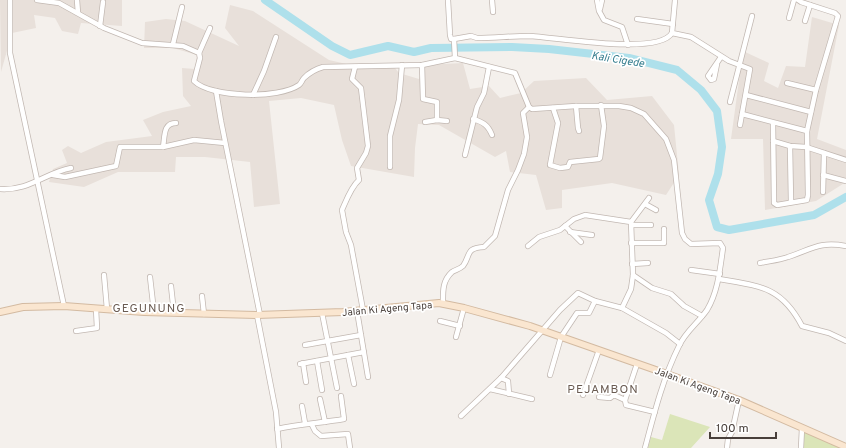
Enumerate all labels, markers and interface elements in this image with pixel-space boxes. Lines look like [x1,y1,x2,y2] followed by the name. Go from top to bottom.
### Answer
[590,49,646,71] water label: Kali Cigede
[341,299,433,320] street label: Jalan Ki Ageng Tapa
[112,301,186,317] district label: GEGUNUNG
[653,365,742,408] street label: Jalan Ki Ageng Tapa
[567,382,639,398] district label: PEJAMBON
[710,414,776,440] scale bar
[716,421,749,437] text: 100 m

